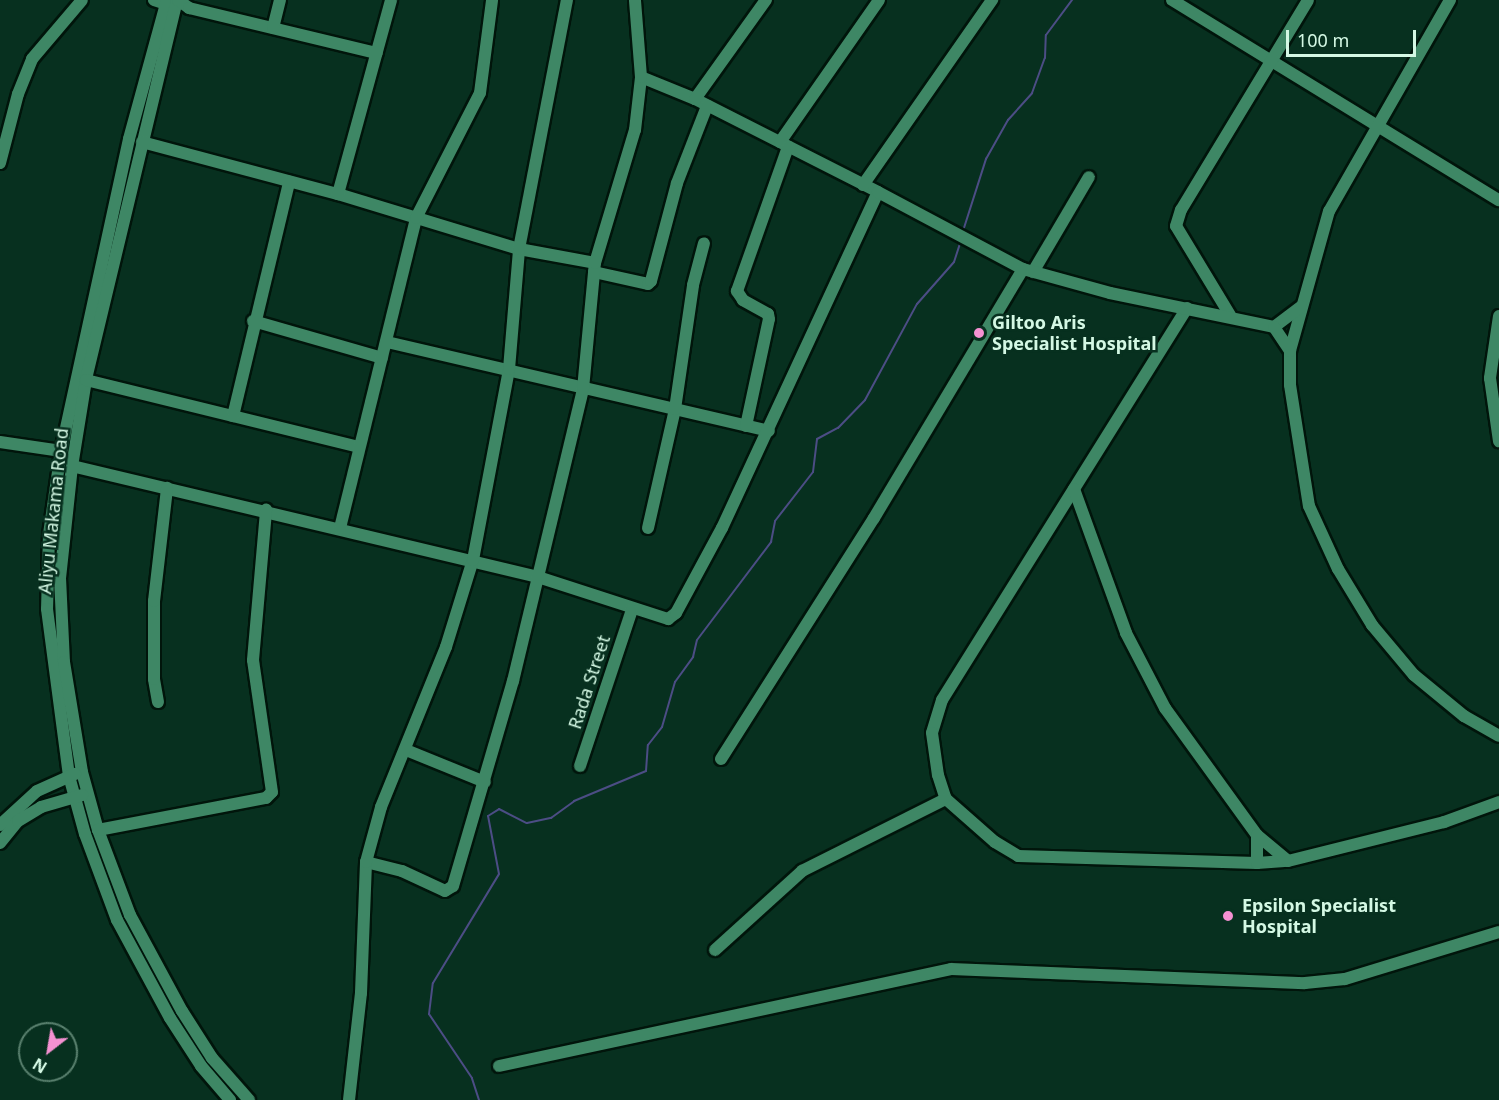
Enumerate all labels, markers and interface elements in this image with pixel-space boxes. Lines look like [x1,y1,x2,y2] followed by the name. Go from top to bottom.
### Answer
[1289,18,1420,56] scale bar
[1297,28,1349,52] text: 100 m
[992,312,1157,354] place label: Giltoo Aris Specialist Hospital
[970,324,988,342] marker: Giltoo Aris Specialist Hospital
[34,427,72,595] street label: Aliyu Makama Road
[564,632,614,732] street label: Rada Street
[1242,895,1396,938] place label: Epsilon Specialist Hospital
[1219,907,1237,925] marker: Epsilon Specialist Hospital
[18,1022,78,1082] north arrow
[29,1053,51,1078] text: N

